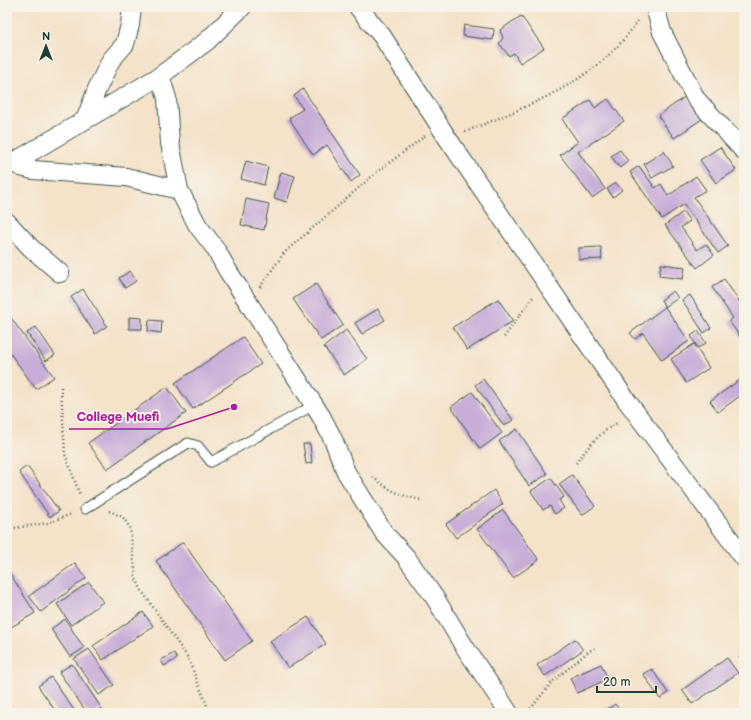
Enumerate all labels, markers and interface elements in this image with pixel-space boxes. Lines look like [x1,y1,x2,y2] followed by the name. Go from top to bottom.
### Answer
[26,26,66,66] north arrow
[42,30,50,43] text: N
[69,404,167,429] callout: College Muefi
[77,409,159,425] text: College Muefi
[597,668,656,694] scale bar
[603,675,630,690] text: 20 m

